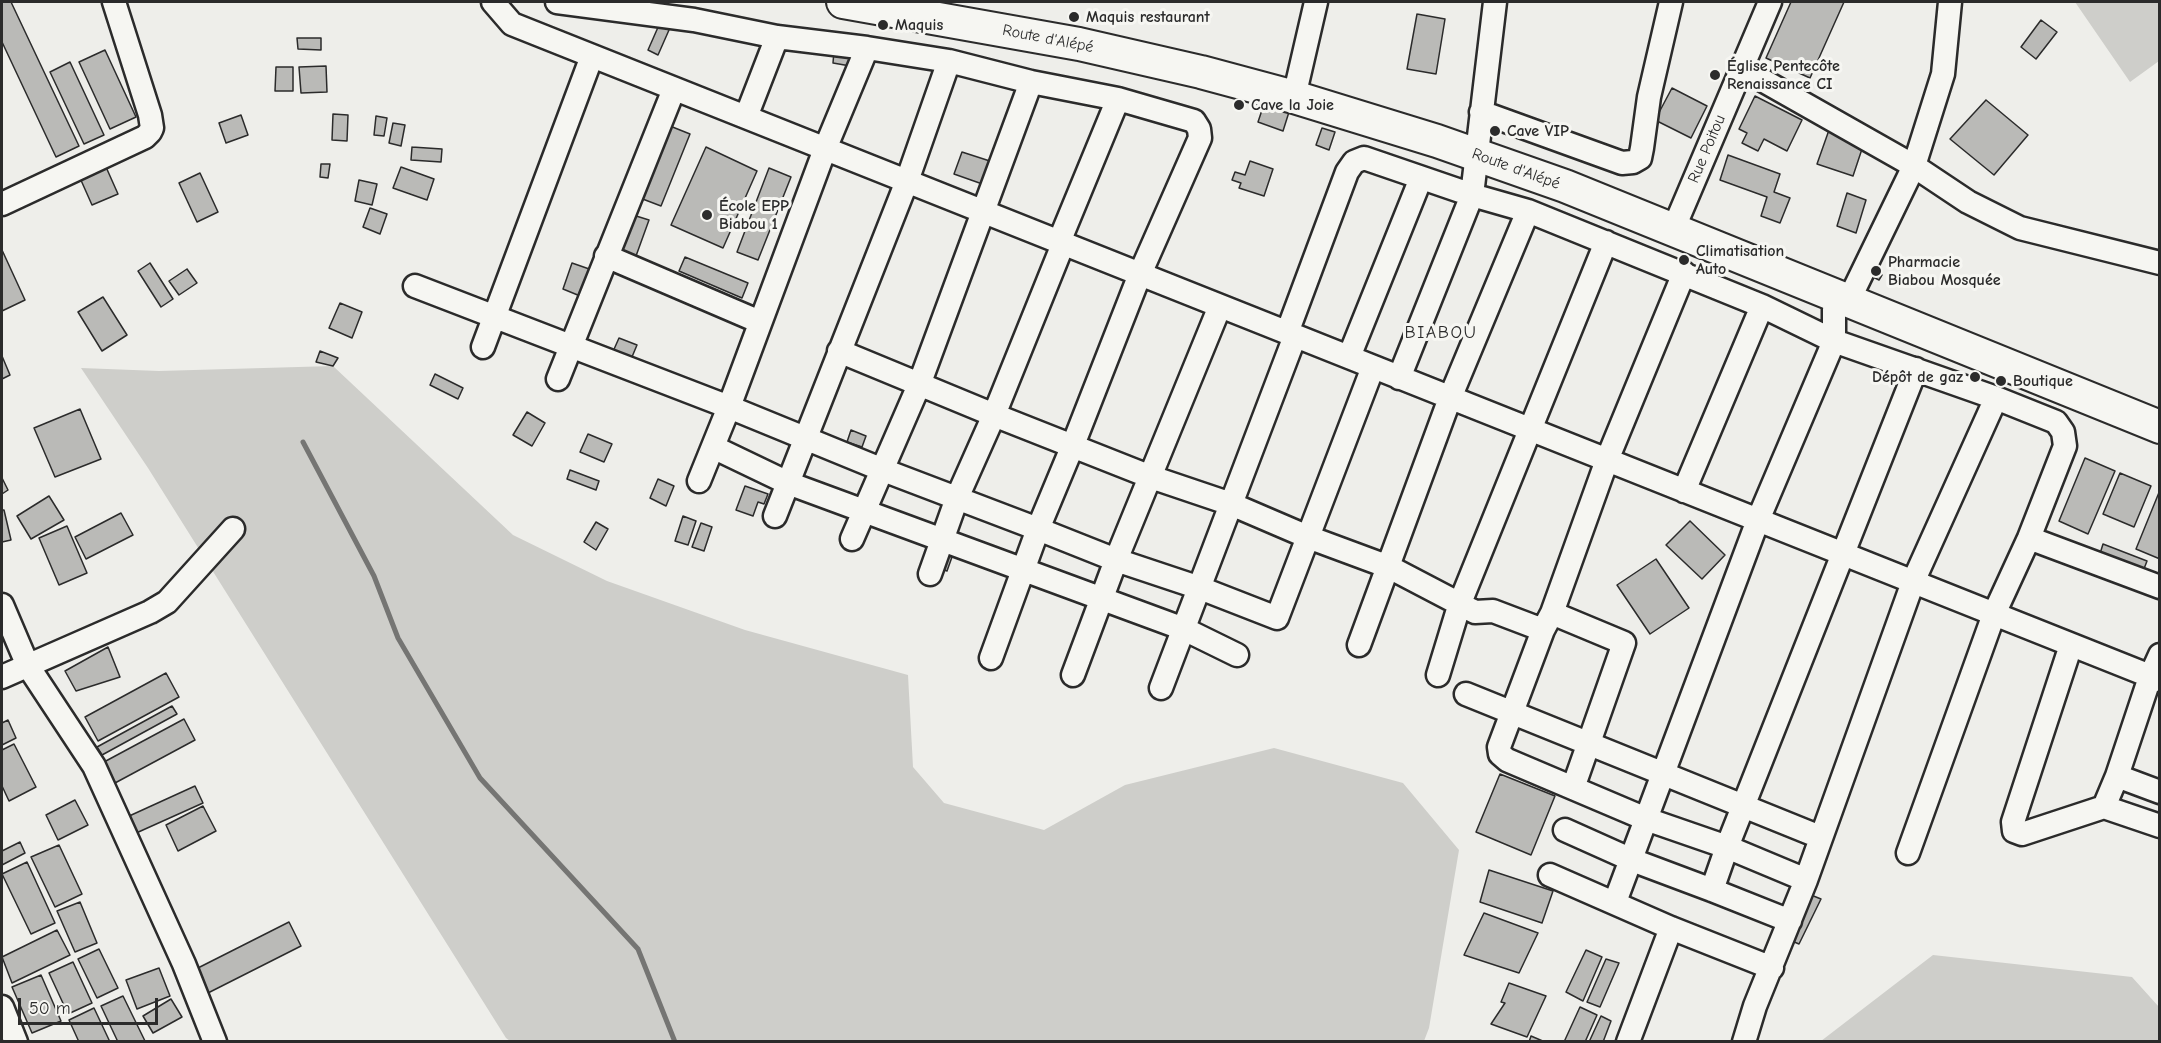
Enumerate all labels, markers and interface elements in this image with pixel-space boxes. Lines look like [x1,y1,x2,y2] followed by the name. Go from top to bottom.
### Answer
[1086,7,1210,27] place label: Maquis restaurant
[1067,10,1081,24] marker: Maquis restaurant
[895,15,943,35] place label: Maquis
[876,18,890,32] marker: Maquis
[1001,21,1095,57] street label: Route d'Alépé
[1727,56,1840,94] place label: Église Pentecôte Renaissance CI
[1708,68,1722,82] marker: Église Pentecôte Renaissance CI
[1251,95,1334,115] place label: Cave la Joie
[1232,98,1246,112] marker: Cave la Joie
[1684,112,1730,186] street label: Rue Poitou
[1507,121,1569,141] place label: Cave VIP
[1488,124,1502,138] marker: Cave VIP
[1469,144,1563,194] street label: Route d'Alépé
[719,196,789,234] place label: École EPP Biabou 1
[700,208,714,222] marker: École EPP Biabou 1
[1696,241,1784,279] place label: Climatisation Auto
[1888,252,2001,290] place label: Pharmacie Biabou Mosquée
[1677,253,1691,267] marker: Climatisation Auto
[1869,264,1883,278] marker: Pharmacie Biabou Mosquée
[1405,322,1477,344] district label: BIABOU
[1872,367,1963,387] place label: Dépôt de gaz
[1968,370,1982,384] marker: Dépôt de gaz
[2013,371,2073,391] place label: Boutique
[1994,374,2008,388] marker: Boutique
[21,986,160,1024] scale bar
[29,998,71,1019] text: 50 m

